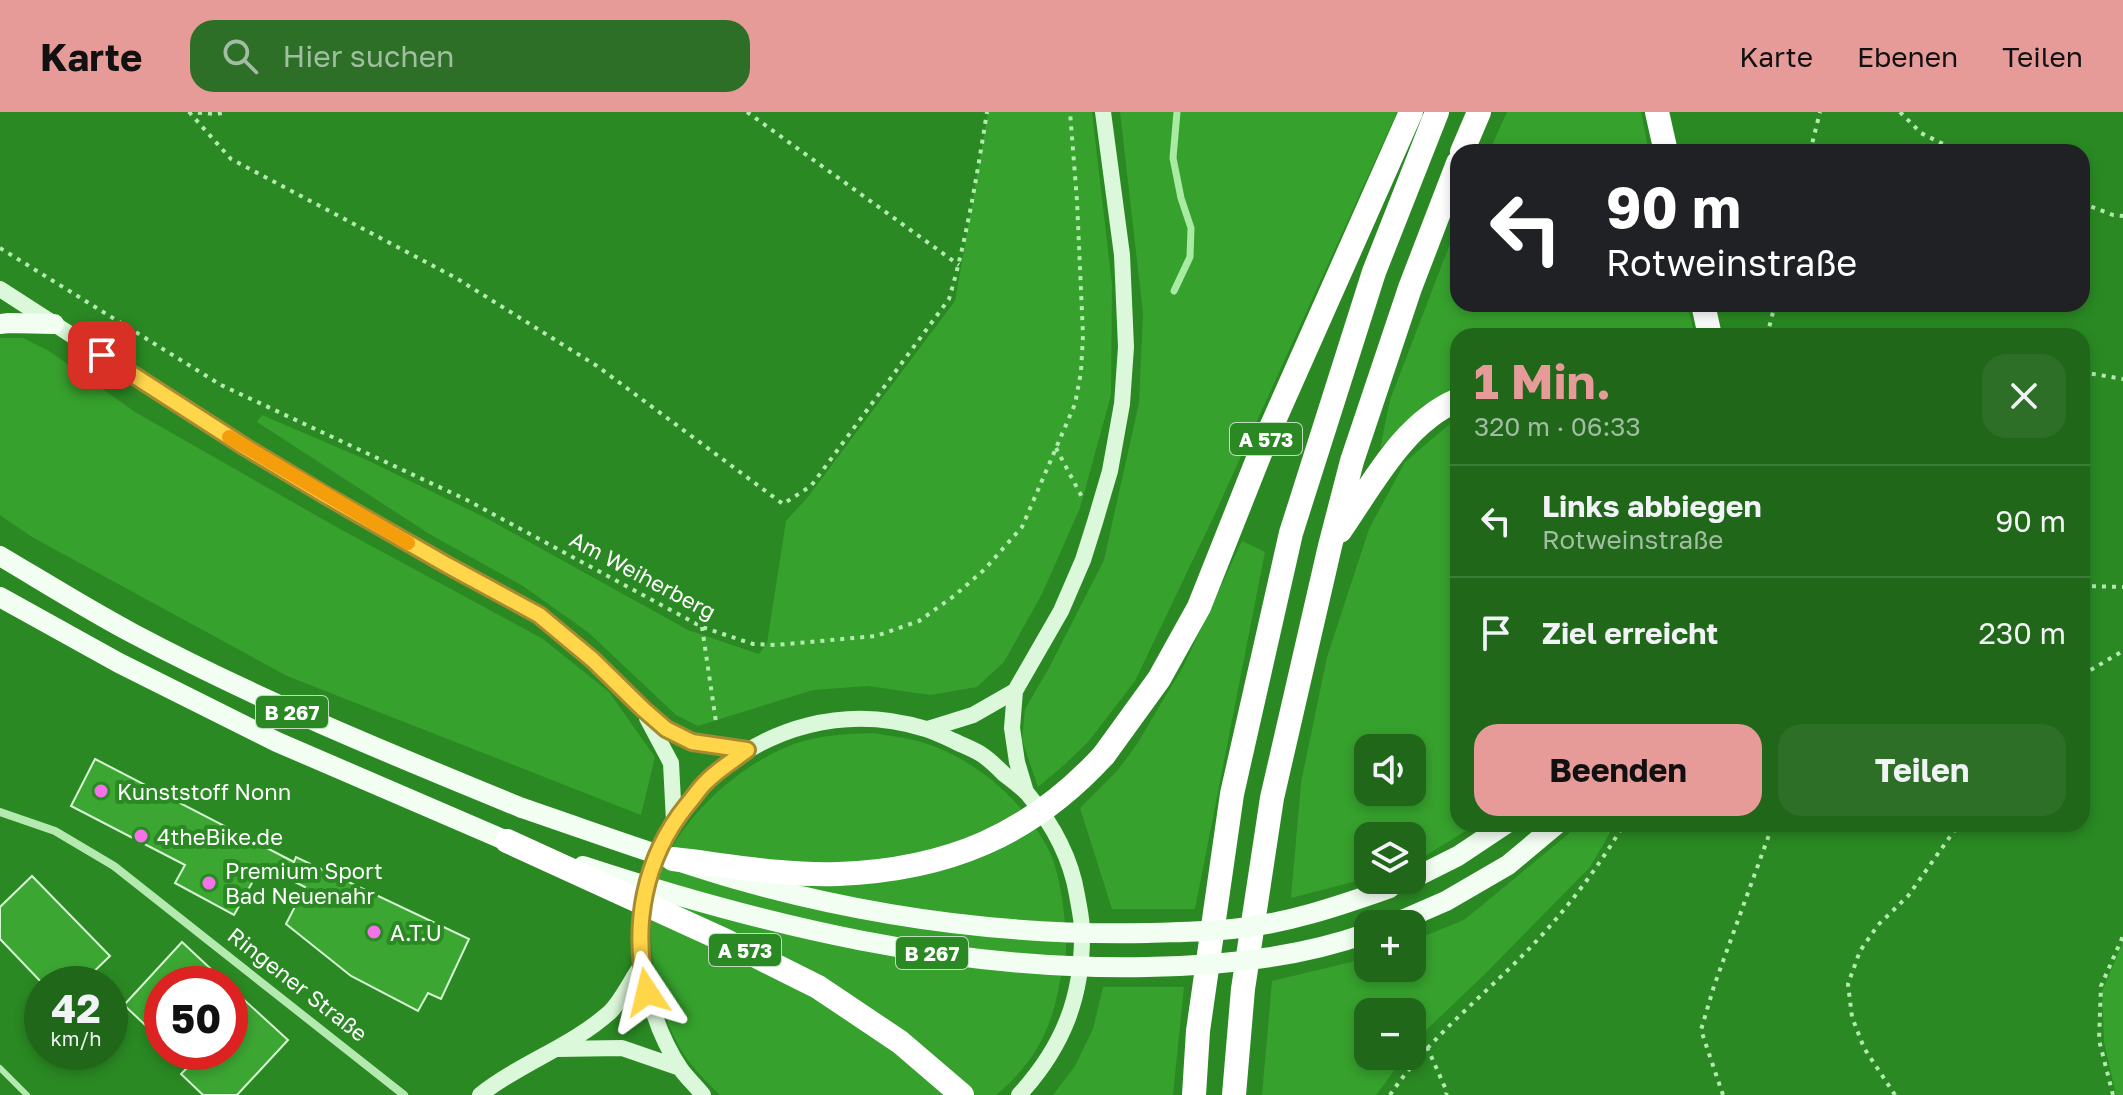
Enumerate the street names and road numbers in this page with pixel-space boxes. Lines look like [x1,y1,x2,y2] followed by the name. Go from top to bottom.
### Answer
[1230,423,1302,455] road number: A 573
[565,525,721,625] street label: Am Weiherberg
[256,696,328,728] road number: B 267
[223,921,373,1047] street label: Ringener Straße
[709,934,781,966] road number: A 573
[896,937,968,969] road number: B 267

